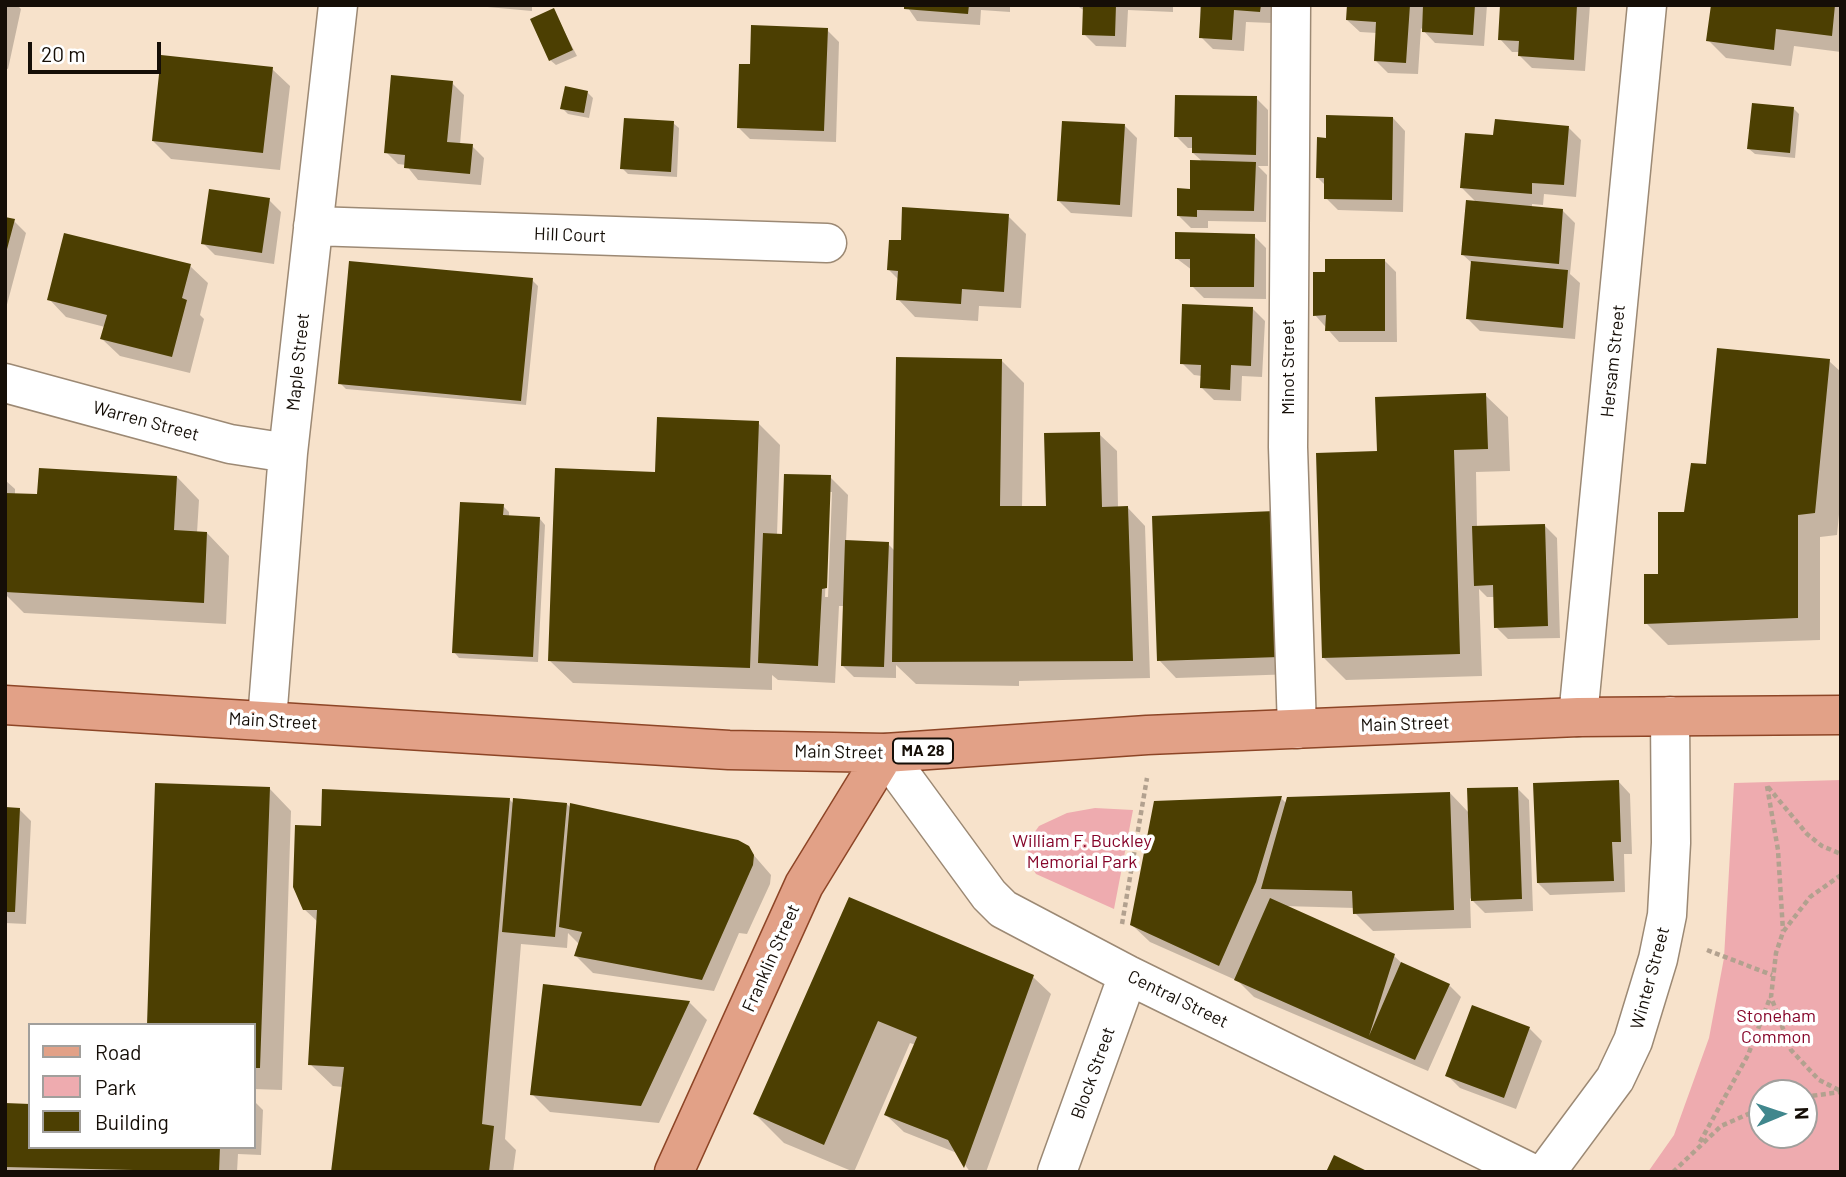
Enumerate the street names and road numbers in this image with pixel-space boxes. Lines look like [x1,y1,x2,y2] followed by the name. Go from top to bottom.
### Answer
[534,223,606,247] street label: Hill Court
[1596,304,1630,418] street label: Hersam Street
[282,312,314,412] street label: Maple Street
[1277,319,1299,415] street label: Minot Street
[90,396,202,446] street label: Warren Street
[228,708,318,734] street label: Main Street
[1360,712,1450,736] street label: Main Street
[893,738,953,764] road number: MA 28
[794,740,884,764] street label: Main Street
[738,901,804,1015] street label: Franklin Street
[1626,924,1674,1032] street label: Winter Street
[1124,965,1232,1033] street label: Central Street
[1066,1024,1120,1122] street label: Block Street

